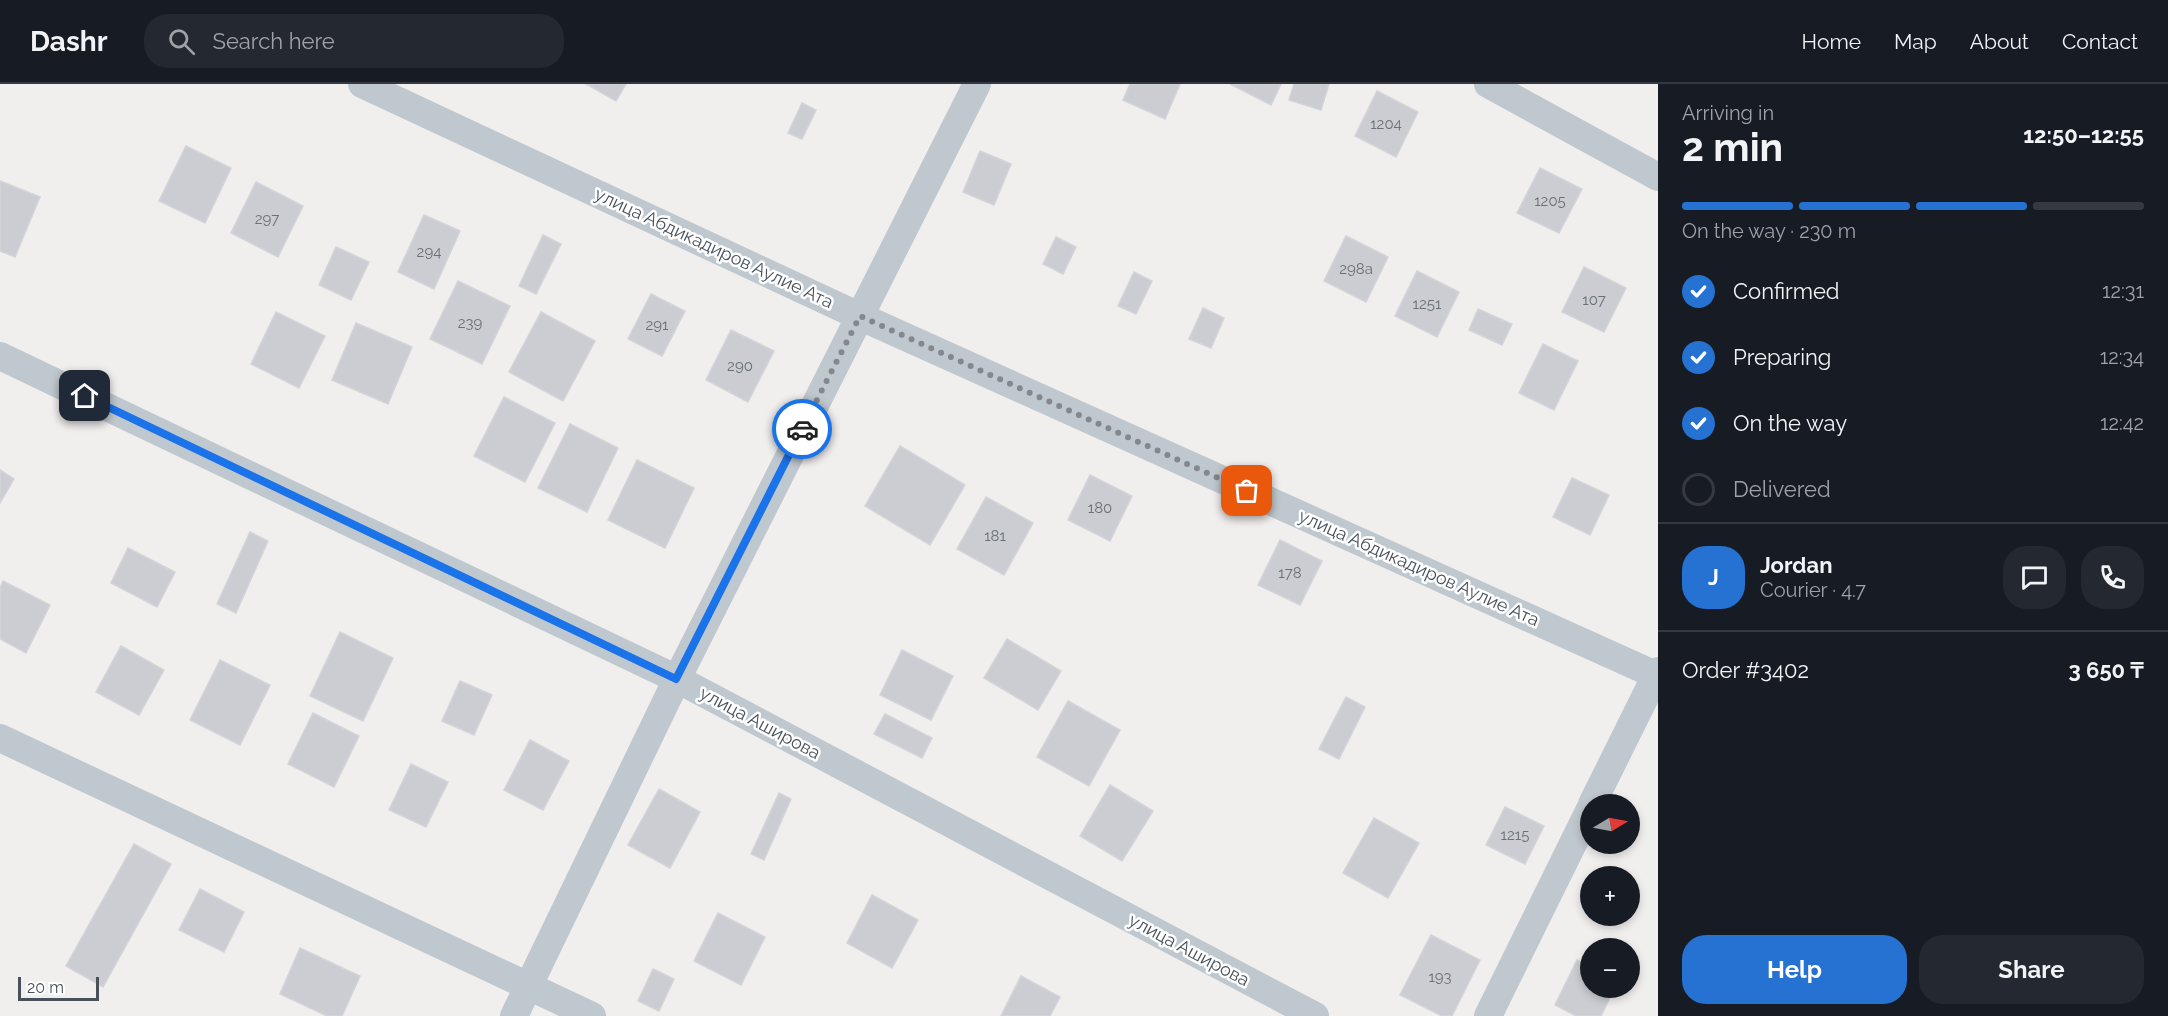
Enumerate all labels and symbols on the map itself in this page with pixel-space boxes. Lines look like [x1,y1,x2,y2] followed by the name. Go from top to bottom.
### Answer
[1370,115,1402,133] house number: 1204
[592,183,837,312] street label: улица Абдикадиров Аулие Ата
[1534,192,1566,210] house number: 1205
[255,210,279,228] house number: 297
[417,243,441,261] house number: 294
[1339,260,1373,278] house number: 298а
[1582,291,1606,309] house number: 107
[1413,295,1442,313] house number: 1251
[458,314,483,332] house number: 239
[645,316,669,334] house number: 291
[727,357,753,375] house number: 290
[59,370,110,421] pin
[772,399,832,459] courier
[1221,465,1272,516] pin
[1088,499,1112,517] house number: 180
[1296,505,1543,630] street label: улица Абдикадиров Аулие Ата
[984,527,1006,545] house number: 181
[1278,564,1302,582] house number: 178
[696,682,824,763] street label: улица Аширова
[1580,794,1640,854] north arrow
[1501,826,1529,844] house number: 1215
[1125,909,1253,990] street label: улица Аширова
[1428,968,1452,986] house number: 193
[18,974,99,1002] scale bar

